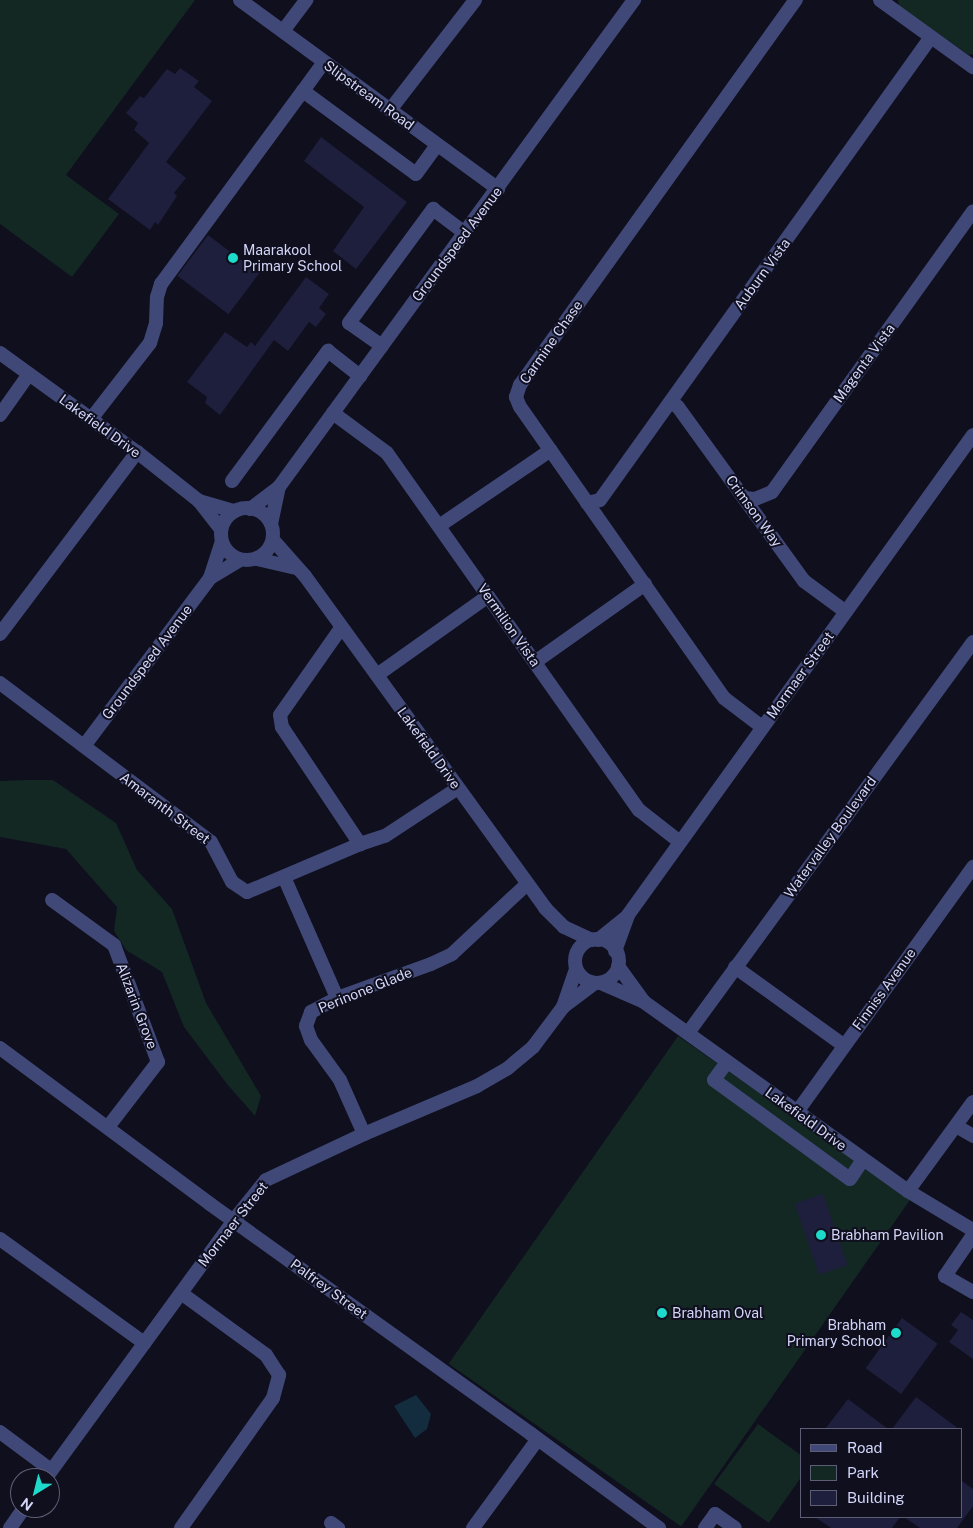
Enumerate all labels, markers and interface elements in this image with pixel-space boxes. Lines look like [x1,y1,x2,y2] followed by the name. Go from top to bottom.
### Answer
[321,57,417,133] street label: Slipstream Road
[408,183,506,305] street label: Groundspeed Avenue
[730,235,794,313] street label: Auburn Vista
[243,242,342,274] place label: Maarakool Primary School
[227,252,239,264] marker: Maarakool Primary School
[516,297,586,387] street label: Carmine Chase
[830,320,898,406] street label: Magenta Vista
[56,391,144,461] street label: Lakefield Drive
[722,472,786,550] street label: Crimson Way
[474,580,544,670] street label: Vermilion Vista
[98,601,196,723] street label: Groundspeed Avenue
[763,628,837,722] street label: Mormaer Street
[394,704,464,792] street label: Lakefield Drive
[117,769,213,847] street label: Amaranth Street
[780,773,880,901] street label: Watervalley Boulevard
[849,945,919,1033] street label: Finniss Avenue
[113,961,161,1051] street label: Alizarin Grove
[316,964,414,1016] street label: Perinone Glade
[762,1084,850,1154] street label: Lakefield Drive
[195,1178,271,1270] street label: Mormaer Street
[831,1227,944,1243] place label: Brabham Pavilion
[815,1229,827,1241] marker: Brabham Pavilion
[287,1255,371,1323] street label: Palfrey Street
[672,1305,763,1321] place label: Brabham Oval
[656,1307,668,1319] marker: Brabham Oval
[787,1317,886,1350] place label: Brabham Primary School
[890,1327,902,1339] marker: Brabham Primary School
[800,1428,963,1518] legend
[847,1439,883,1456] text: Road
[847,1464,879,1481] text: Park
[10,1468,60,1518] north arrow
[847,1489,905,1506] text: Building
[18,1495,36,1514] text: N

